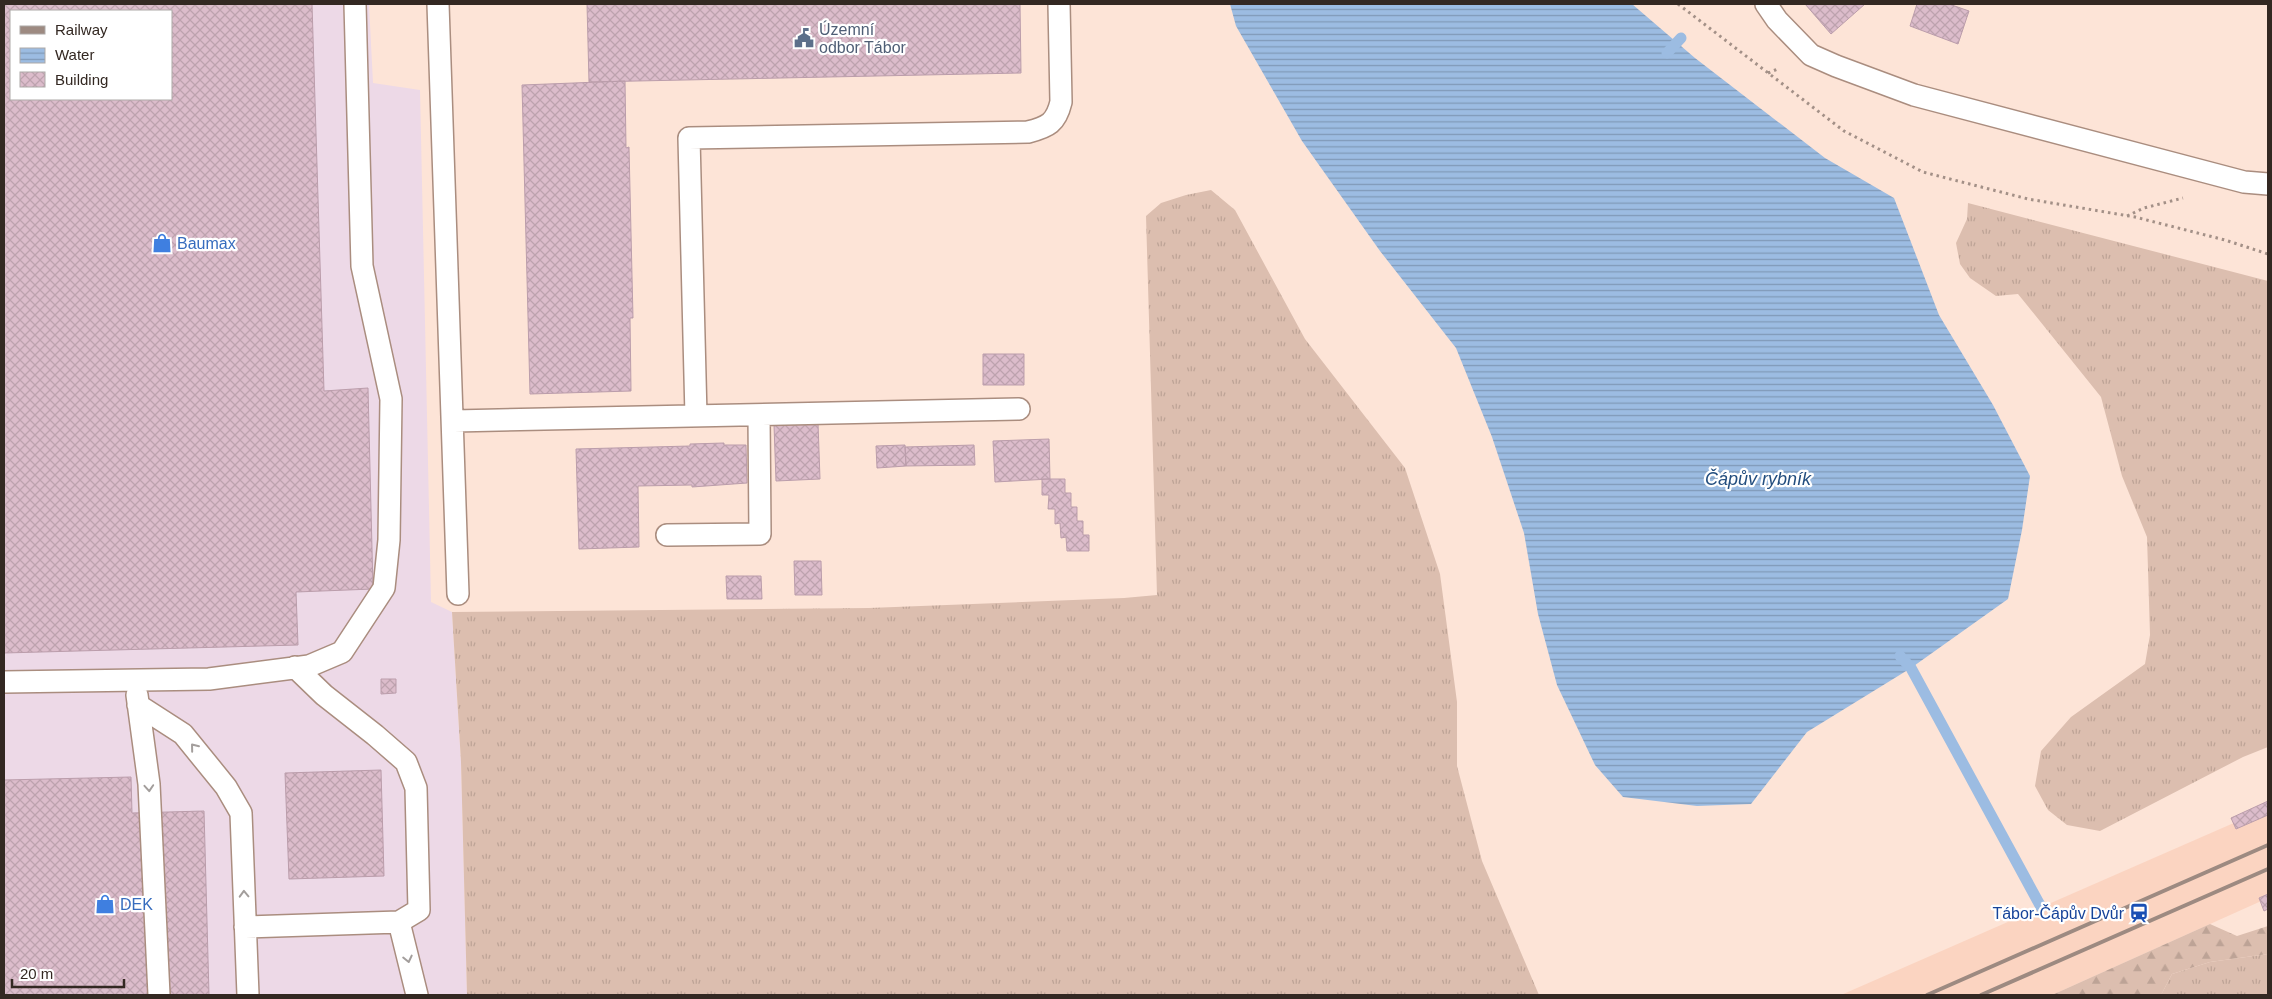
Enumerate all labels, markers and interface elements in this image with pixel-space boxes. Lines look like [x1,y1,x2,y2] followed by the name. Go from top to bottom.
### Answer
[10,10,172,100] legend
[819,20,907,56] place label: Územní odbor Tábor
[55,21,108,38] text: Railway
[793,27,815,49] public building icon: Územní odbor Tábor
[55,46,94,63] text: Water
[55,71,108,88] text: Building
[151,232,173,254] shop icon: Baumax
[177,235,236,252] place label: Baumax
[1705,468,1812,489] water label: Čápův rybník
[191,744,199,753] one-way arrow
[143,784,154,792] one-way arrow
[239,890,249,898] one-way arrow
[94,893,116,915] shop icon: DEK
[120,896,153,913] place label: DEK
[2128,902,2150,924] station icon: Tábor-Čápův Dvůr
[1992,904,2125,922] place label: Tábor-Čápův Dvůr
[402,954,413,963] one-way arrow
[12,956,125,988] scale bar
[20,965,53,982] text: 20 m

